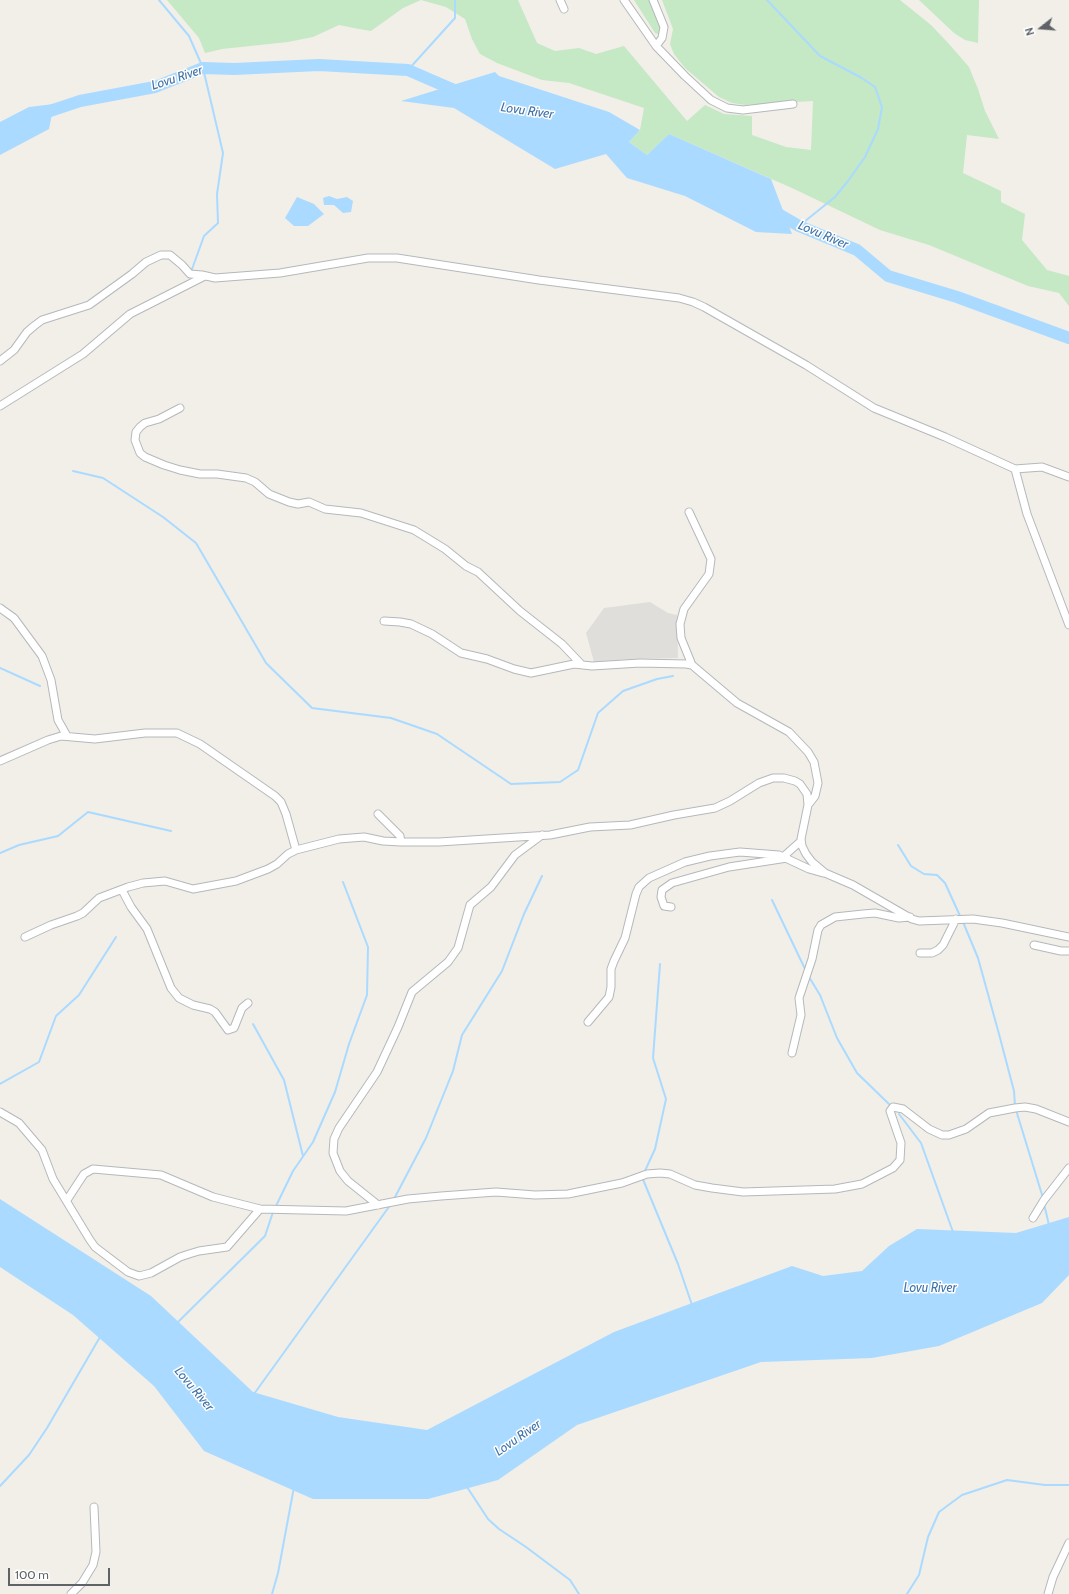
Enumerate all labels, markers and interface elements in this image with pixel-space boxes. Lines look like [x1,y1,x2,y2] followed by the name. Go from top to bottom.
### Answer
[1021,8,1061,48] north arrow
[1022,26,1037,37] text: N
[149,62,205,94] water label: Lovu River
[500,100,554,122] water label: Lovu River
[796,217,850,253] water label: Lovu River
[904,1280,956,1296] water label: Lovu River
[171,1364,217,1414] water label: Lovu River
[492,1416,544,1460] water label: Lovu River
[10,1560,112,1586] scale bar
[15,1567,49,1582] text: 100 m

